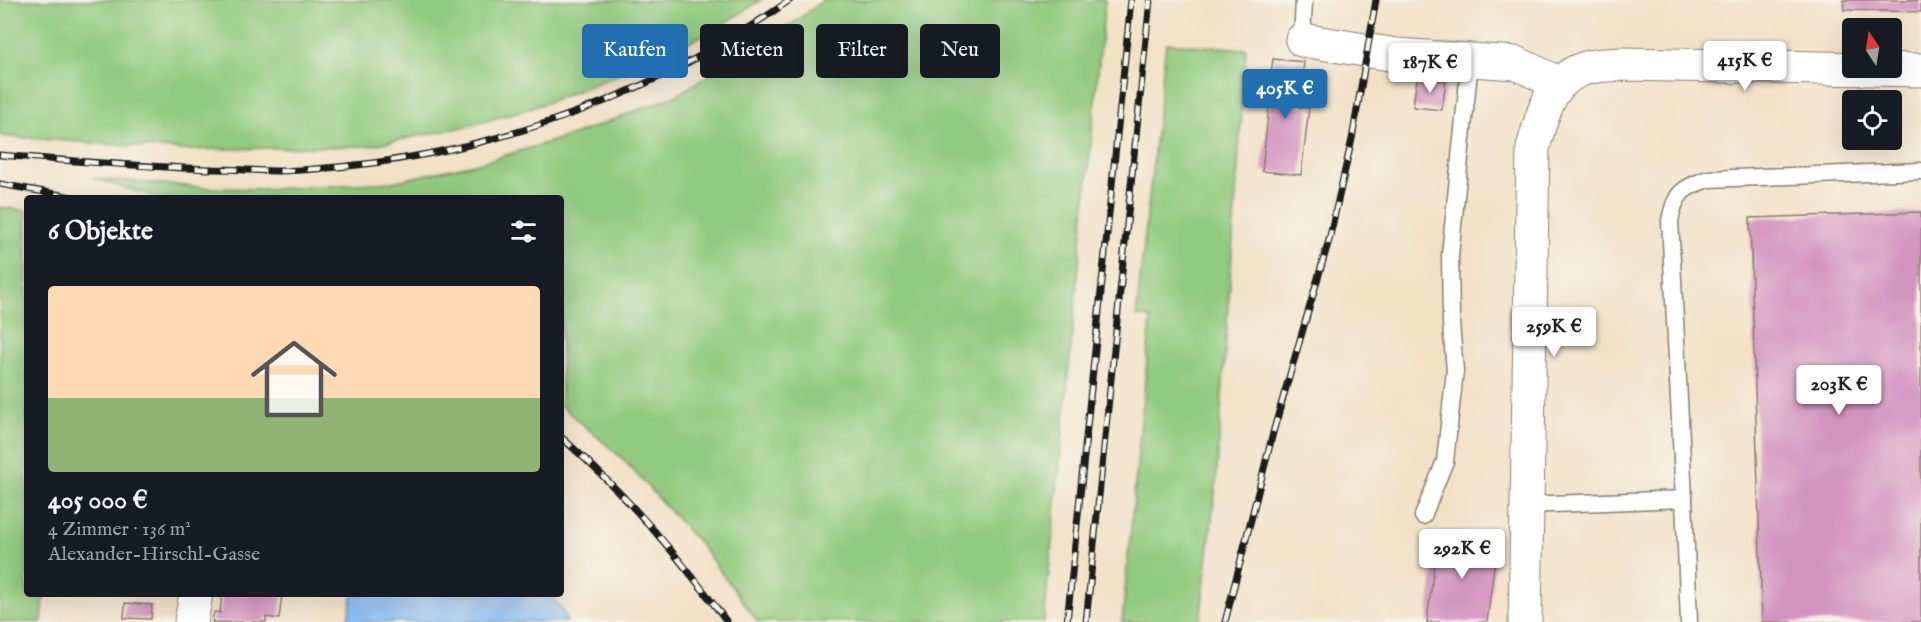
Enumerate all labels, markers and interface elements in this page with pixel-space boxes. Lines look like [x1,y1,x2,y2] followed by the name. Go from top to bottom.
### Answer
[1842,18,1902,78] north arrow
[1842,18,1902,150] map controls
[582,24,688,78] chip: Kaufen
[700,24,804,78] chip: Mieten
[816,24,908,78] chip: Filter
[920,24,1000,78] chip: Neu
[1696,41,1794,92] pin: 415K €
[1381,43,1479,94] pin: 187K €
[1717,48,1773,73] text: 415K €
[1402,50,1458,75] text: 187K €
[1236,69,1334,120] pin: 405K €
[1256,76,1314,101] text: 405K €
[1842,90,1902,150] button: locate
[48,215,153,248] text: 6 Objekte
[507,215,540,248] icon: filters
[1505,307,1603,358] pin: 259K €
[1526,314,1582,339] text: 259K €
[240,325,348,433] icon: home
[1790,365,1888,416] pin: 203K €
[1810,372,1868,397] text: 203K €
[48,484,148,517] text: 405 000 €
[48,517,191,542] text: 4 Zimmer · 136 m²
[1413,529,1511,580] pin: 292K €
[1433,536,1491,561] text: 292K €
[48,542,260,567] text: Alexander-Hirschl-Gasse

